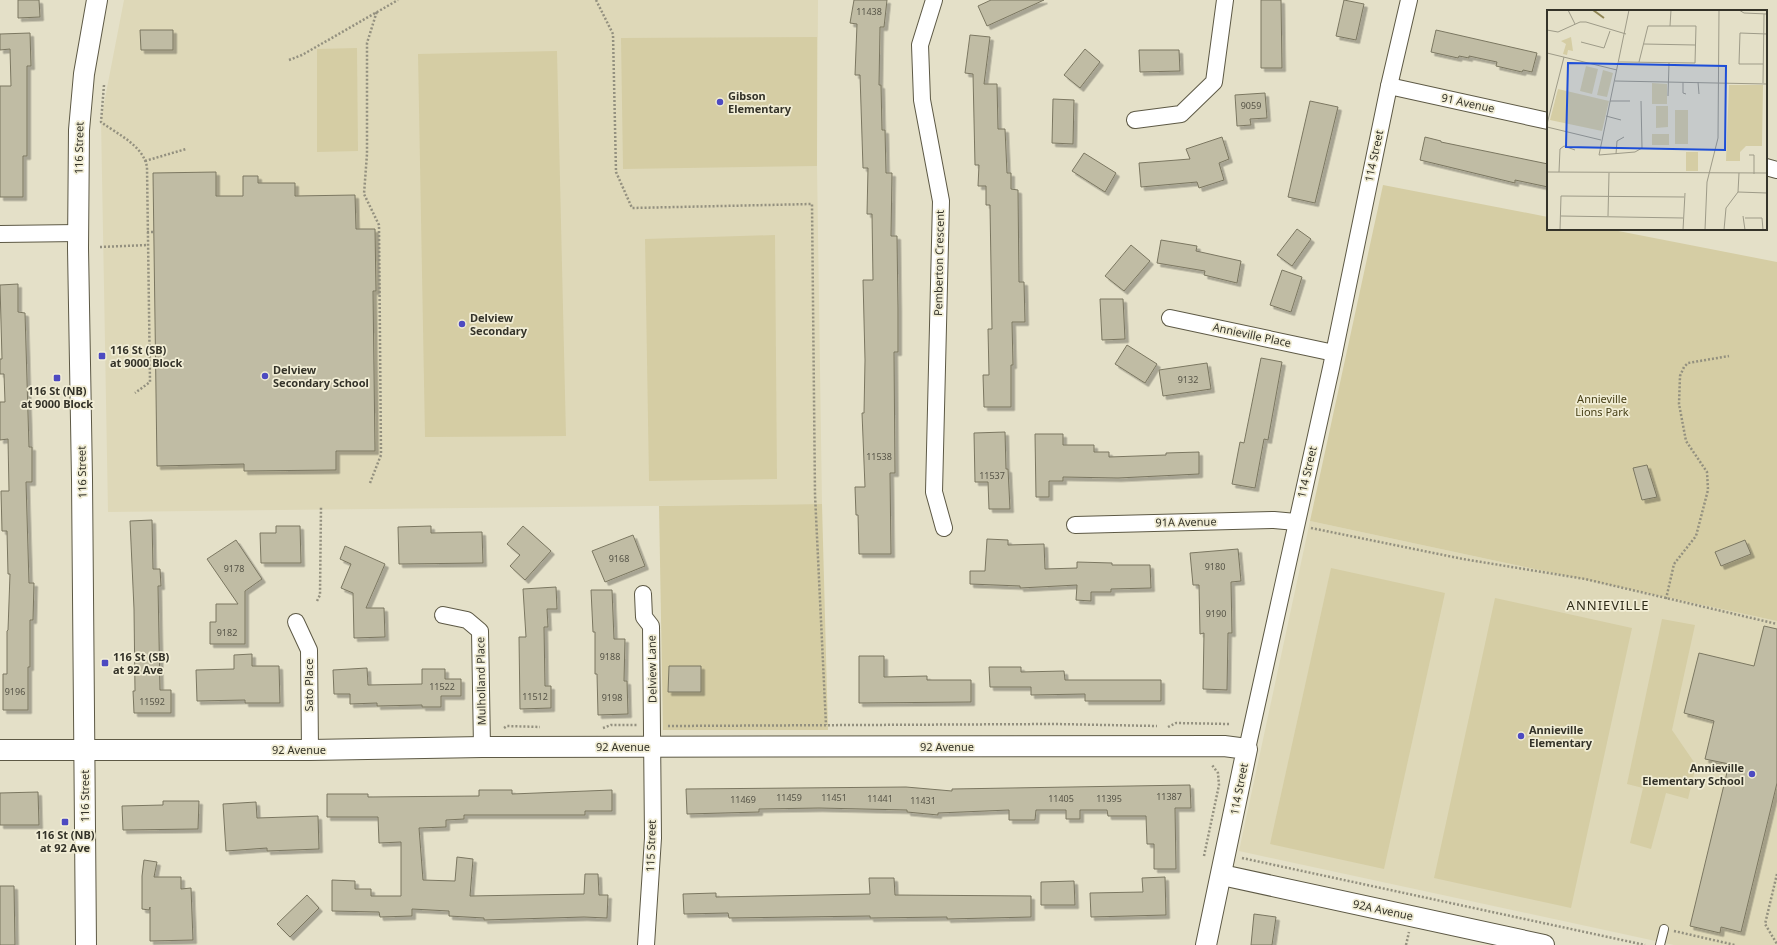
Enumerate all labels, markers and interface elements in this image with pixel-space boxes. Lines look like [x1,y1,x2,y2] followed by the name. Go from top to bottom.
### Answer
[856,5,882,18] house number: 11438
[1547,10,1767,230] inset map
[728,88,792,116] place label: Gibson Elementary
[1440,90,1496,115] street label: 91 Avenue
[715,97,725,107] marker: Gibson Elementary
[1241,99,1261,112] house number: 9059
[71,122,86,174] street label: 116 Street
[1361,129,1386,183] street label: 114 Street
[930,210,947,316] street label: Pemberton Crescent
[470,310,528,338] place label: Delview Secondary
[457,319,467,329] marker: Delview Secondary
[1212,319,1293,350] street label: Annieville Place
[110,342,182,370] place label: 116 St (SB) at 9000 Block
[97,351,107,361] marker: 116 St (SB) at 9000 Block
[273,362,369,390] place label: Delview Secondary School
[260,371,270,381] marker: Delview Secondary School
[52,373,62,383] marker: 116 St (NB) at 9000 Block
[1178,373,1198,386] house number: 9132
[21,383,93,411] place label: 116 St (NB) at 9000 Block
[1575,391,1629,419] park label: Annieville Lions Park
[1293,445,1320,499] street label: 114 Street
[74,446,89,498] street label: 116 Street
[866,450,892,463] house number: 11538
[979,469,1005,482] house number: 11537
[1155,513,1217,530] street label: 91A Avenue
[609,552,629,565] house number: 9168
[1205,560,1225,573] house number: 9180
[224,562,244,575] house number: 9178
[1567,596,1649,614] district label: ANNIEVILLE
[1206,607,1226,620] house number: 9190
[217,626,237,639] house number: 9182
[643,635,660,703] street label: Delview Lane
[472,637,489,725] street label: Mulholland Place
[113,649,170,677] place label: 116 St (SB) at 92 Ave
[600,650,620,663] house number: 9188
[100,658,110,668] marker: 116 St (SB) at 92 Ave
[301,659,316,711] street label: Sato Place
[429,680,455,693] house number: 11522
[5,685,25,698] house number: 9196
[522,690,548,703] house number: 11512
[602,691,622,704] house number: 9198
[139,695,165,708] house number: 11592
[1529,722,1593,750] place label: Annieville Elementary
[1516,731,1526,741] marker: Annieville Elementary
[596,739,650,754] street label: 92 Avenue
[920,739,974,754] street label: 92 Avenue
[272,742,326,757] street label: 92 Avenue
[1642,760,1744,788] place label: Annieville Elementary School
[1226,762,1251,816] street label: 114 Street
[1747,769,1757,779] marker: Annieville Elementary School
[77,770,92,822] street label: 116 Street
[1156,790,1182,803] house number: 11387
[776,791,802,804] house number: 11459
[821,791,847,804] house number: 11451
[867,792,893,805] house number: 11441
[1048,792,1074,805] house number: 11405
[1096,792,1122,805] house number: 11395
[730,793,756,806] house number: 11469
[910,794,936,807] house number: 11431
[60,817,70,827] marker: 116 St (NB) at 92 Ave
[642,819,659,872] street label: 115 Street
[35,827,95,855] place label: 116 St (NB) at 92 Ave
[1352,896,1415,923] street label: 92A Avenue

